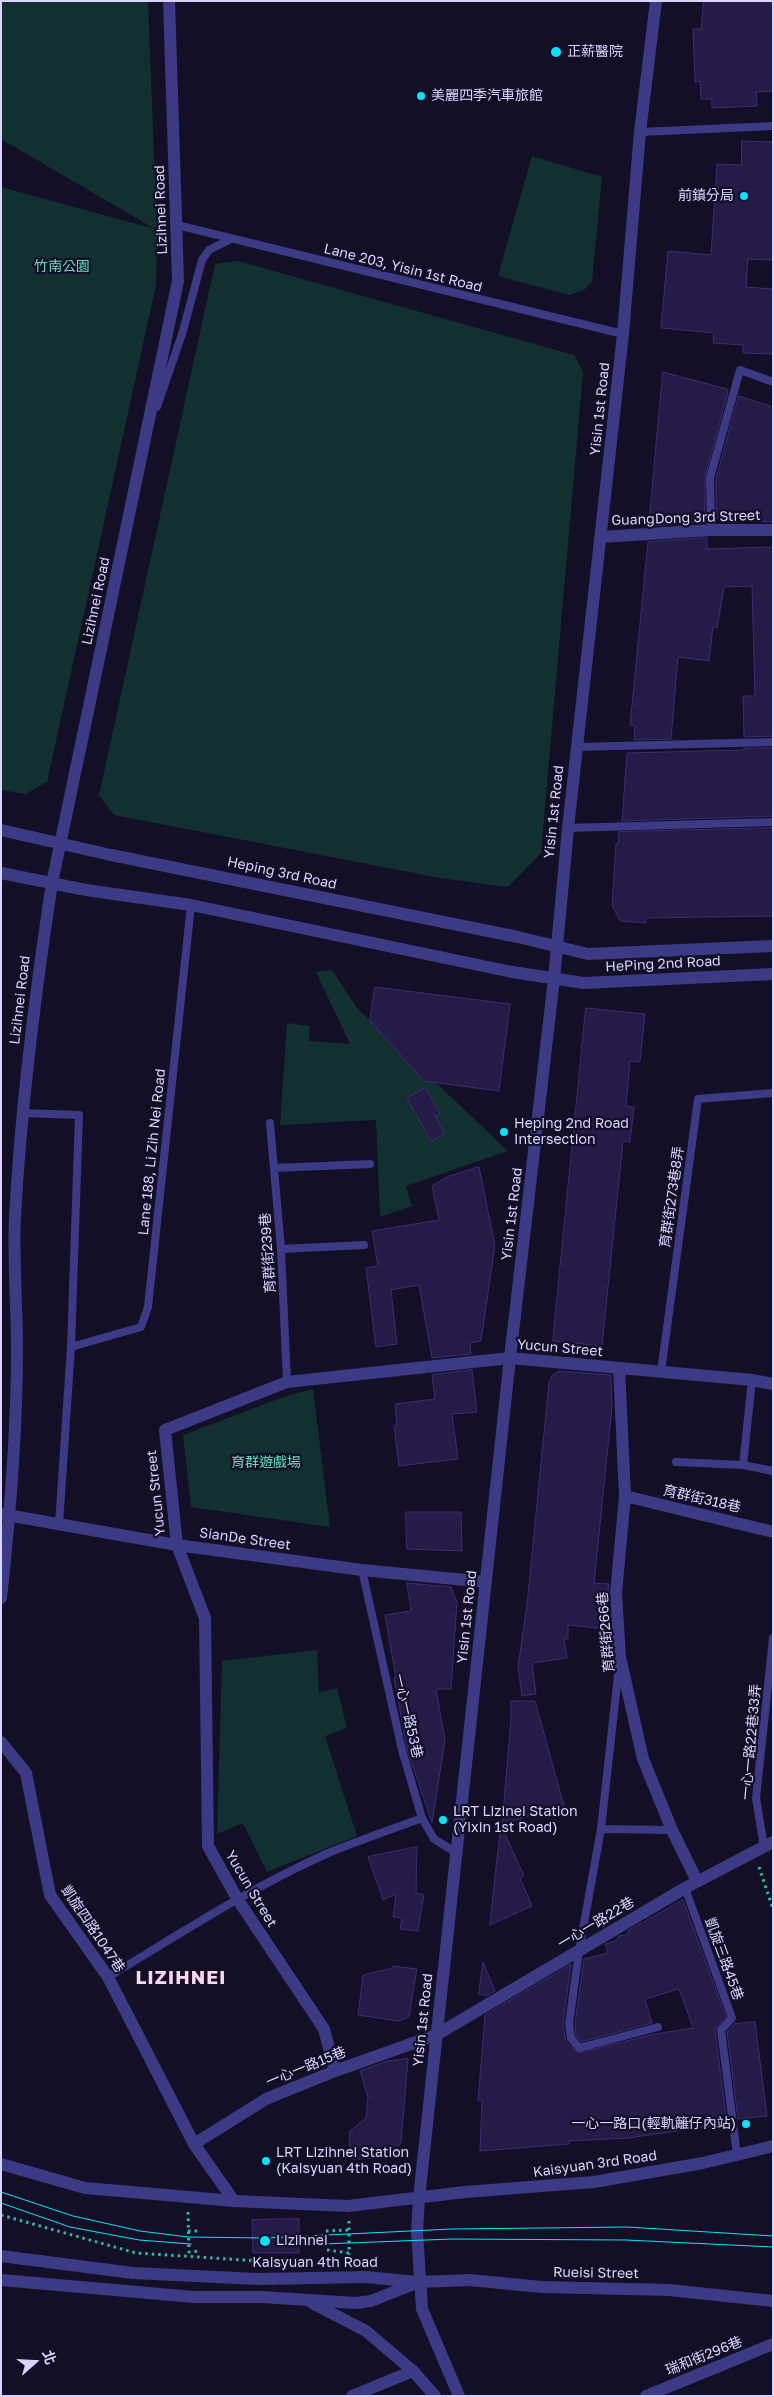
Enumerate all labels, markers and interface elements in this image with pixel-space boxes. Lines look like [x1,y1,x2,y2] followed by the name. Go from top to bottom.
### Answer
[567,44,623,60] place label: 正薪醫院
[549,45,563,59] marker: 正薪醫院
[431,88,543,104] place label: 美麗四季汽車旅館
[415,90,427,102] marker: 美麗四季汽車旅館
[151,165,171,255] street label: Lizihnei Road
[678,188,734,204] place label: 前鎮分局
[738,190,750,202] marker: 前鎮分局
[322,240,484,296] street label: Lane 203, Yisin 1st Road
[34,259,90,275] park label: 竹南公園
[587,362,613,456] street label: Yisin 1st Road
[611,507,761,529] street label: GuangDong 3rd Street
[78,555,114,647] street label: Lizihnei Road
[541,765,567,859] street label: Yisin 1st Road
[226,853,338,893] street label: Heping 3rd Road
[605,953,721,975] street label: HePing 2nd Road
[6,955,34,1045] street label: Lizihnei Road
[135,1068,169,1236] street label: Lane 188, Li Zih Nei Road
[514,1116,629,1148] place label: Heping 2nd Road Intersection
[498,1126,510,1138] marker: Heping 2nd Road Intersection
[657,1145,687,1249] street label: 育群街273巷8弄
[498,1167,526,1261] street label: Yisin 1st Road
[257,1212,279,1294] street label: 育群街239巷
[516,1336,604,1360] street label: Yucun Street
[143,1449,169,1537] street label: Yucun Street
[231,1455,301,1471] park label: 育群遊戲場
[661,1482,743,1516] street label: 育群街318巷
[198,1524,292,1554] street label: SianDe Street
[454,1570,480,1664] street label: Yisin 1st Road
[594,1591,618,1673] street label: 育群街266巷
[390,1672,426,1760] street label: 一心一路53巷
[738,1683,764,1801] street label: 一心一路22巷33弄
[453,1804,578,1836] place label: LRT Lizinei Station (Yixin 1st Road)
[437,1814,449,1826] marker: LRT Lizinei Station (Yixin 1st Road)
[222,1848,280,1930] street label: Yucun Street
[58,1882,128,1976] street label: 凱旋四路1047巷
[555,1894,637,1952] street label: 一心一路22巷
[701,1915,747,2003] street label: 凱旋三路45巷
[135,1967,227,1989] district label: LIZIHNEI
[410,1973,436,2067] street label: Yisin 1st Road
[263,2043,349,2091] street label: 一心一路15巷
[571,2116,736,2132] place label: 一心一路口(輕軌籬仔內站)
[740,2118,752,2130] marker: 一心一路口(輕軌籬仔內站)
[276,2145,412,2178] place label: LRT Lizihnei Station (Kaisyuan 4th Road)
[532,2147,658,2181] street label: Kaisyuan 3rd Road
[260,2155,272,2167] marker: LRT Lizihnei Station (Kaisyuan 4th Road)
[276,2233,328,2249] place label: Lizihnei
[258,2234,272,2248] marker: Lizihnei
[252,2255,378,2271] street label: Kaisyuan 4th Road
[553,2264,639,2282] street label: Rueisi Street
[663,2333,745,2379] street label: 瑞和街296巷
[10,2337,60,2387] north arrow
[39,2348,60,2366] text: 北

